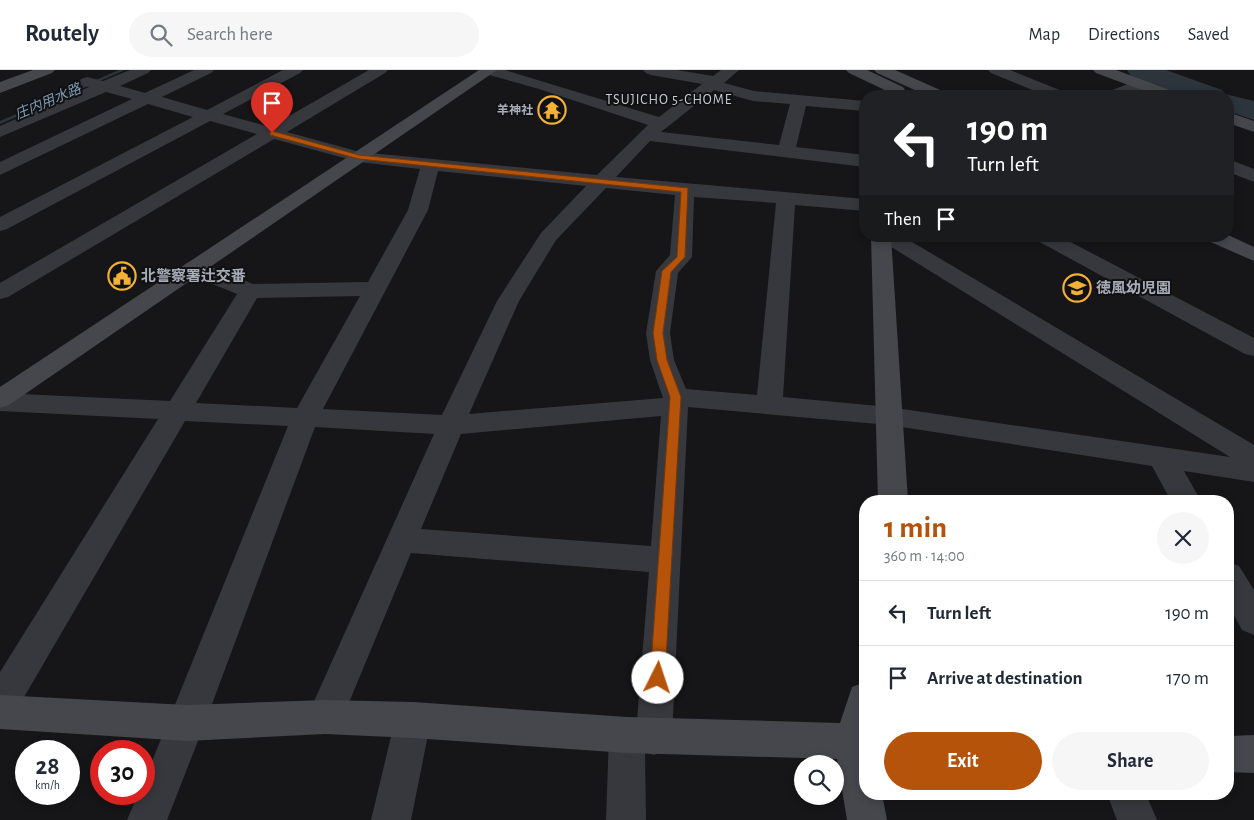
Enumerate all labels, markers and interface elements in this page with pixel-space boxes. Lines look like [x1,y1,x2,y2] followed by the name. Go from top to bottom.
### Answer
[129,12,479,57] search box
[147,21,175,49] icon: search
[25,22,99,46] text: Routely
[187,25,273,44] text: Search here
[1029,26,1060,44] text: Map
[1088,26,1160,44] text: Directions
[1188,26,1229,44] text: Saved
[13,81,84,122] water label: 庄内用水路
[251,82,293,133] pin
[258,89,286,117] icon: arrive
[605,93,733,107] district label: TSUJICHO 5-CHOME
[537,95,567,125] temple icon: 羊神社
[497,103,533,116] place label: 羊神社
[884,110,949,175] icon: left
[967,112,1048,147] text: 190 m
[967,153,1039,175] text: Turn left
[932,205,960,233] icon: arrive
[884,210,922,229] text: Then
[107,261,137,291] public building icon: 北警察署辻交番
[141,268,246,284] place label: 北警察署辻交番
[1062,273,1092,303] school or university icon: 徳風幼児園
[1096,280,1171,296] place label: 徳風幼児園
[1157,512,1209,564] button: close
[884,513,947,543] text: 1 min
[884,548,965,564] text: 360 m · 14:00
[884,599,912,627] icon: left
[927,604,991,623] text: Turn left
[1165,604,1209,623] text: 190 m
[631,651,683,703] position arrow
[884,664,912,692] icon: arrive
[927,669,1083,688] text: Arrive at destination
[1166,669,1209,688] text: 170 m
[884,732,1042,790] button: Exit
[1052,732,1209,790] button: Share
[90,740,155,805] speed limit sign: 30
[35,754,60,779] text: 28
[794,755,844,805] map controls
[794,755,844,805] button: search
[35,779,60,791] text: km/h

